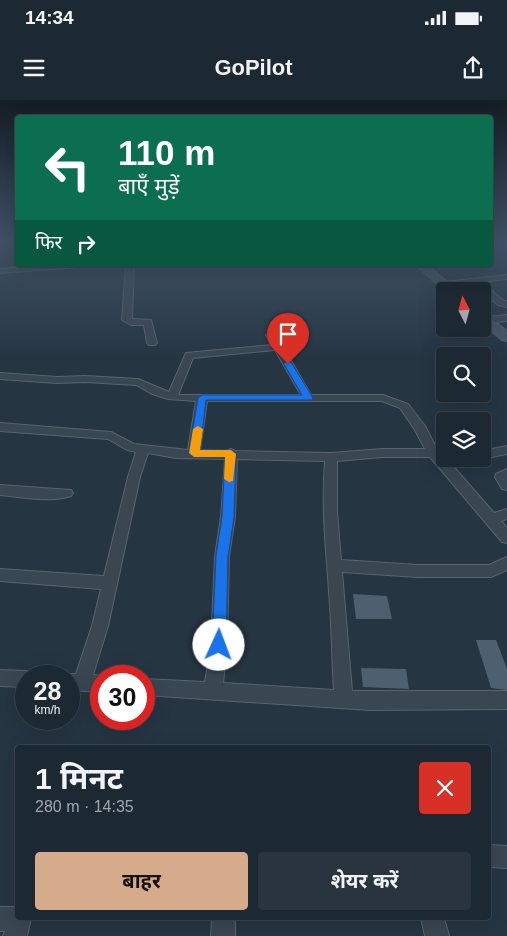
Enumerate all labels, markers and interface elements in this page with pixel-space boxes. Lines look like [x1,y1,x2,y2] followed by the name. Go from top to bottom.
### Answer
[25,7,74,28] text: 14:34
[20,54,48,82] icon: menu
[459,54,487,82] icon: share
[214,55,293,80] text: GoPilot
[118,133,215,172] text: 110 m
[35,135,100,200] icon: left
[118,174,179,199] text: बाएँ मुड़ें
[72,230,100,258] icon: right
[35,232,62,253] text: फिर
[436,282,491,338] north arrow
[436,282,491,467] map controls
[267,313,309,364] pin
[274,320,302,348] icon: arrive
[436,347,491,402] button: search
[436,412,491,467] button: layers
[192,618,244,670] position arrow
[90,665,155,730] speed limit sign: 30
[34,677,61,705] text: 28
[34,703,61,717] text: km/h
[35,762,123,795] text: 1 मिनट
[419,762,471,814] button: close
[35,798,134,815] text: 280 m · 14:35
[35,852,248,910] button: बाहर
[258,852,471,910] button: शेयर करें

